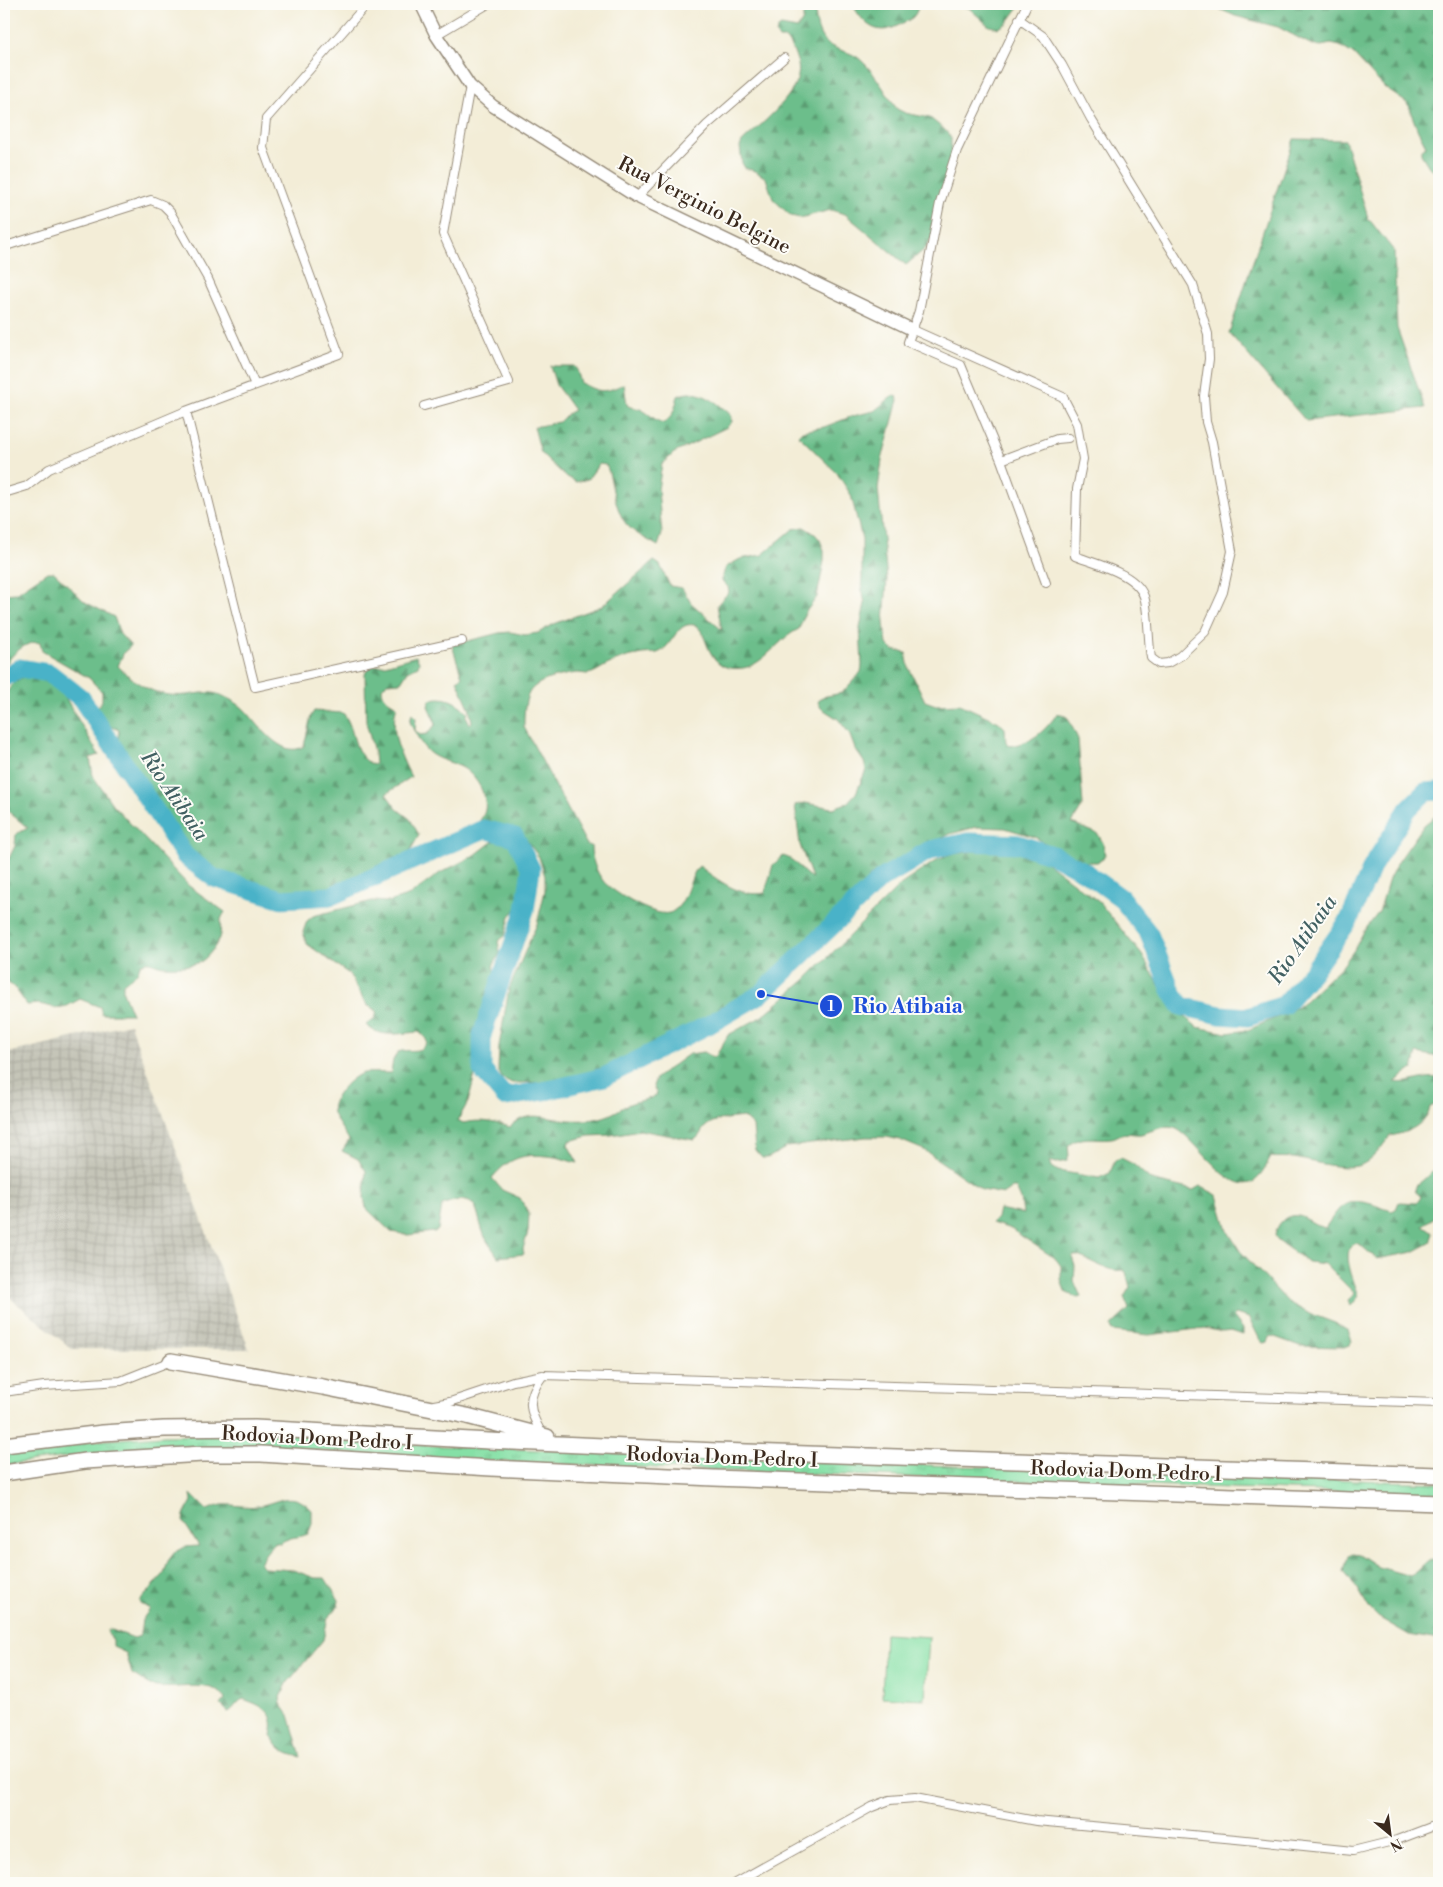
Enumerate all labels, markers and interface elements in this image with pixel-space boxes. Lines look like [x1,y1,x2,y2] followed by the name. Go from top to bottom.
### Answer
[613,152,795,260] street label: Rua Verginio Belgine
[134,745,214,846] water label: Rio Atibaia
[1262,890,1343,990] water label: Rio Atibaia
[819,988,973,1024] callout: Rio Atibaia
[853,994,964,1020] text: Rio Atibaia
[827,997,835,1016] text: 1
[221,1422,414,1457] street label: Rodovia Dom Pedro I
[626,1442,819,1474] street label: Rodovia Dom Pedro I
[1030,1456,1223,1488] street label: Rodovia Dom Pedro I
[1366,1810,1416,1860] north arrow
[1387,1834,1405,1855] text: N

